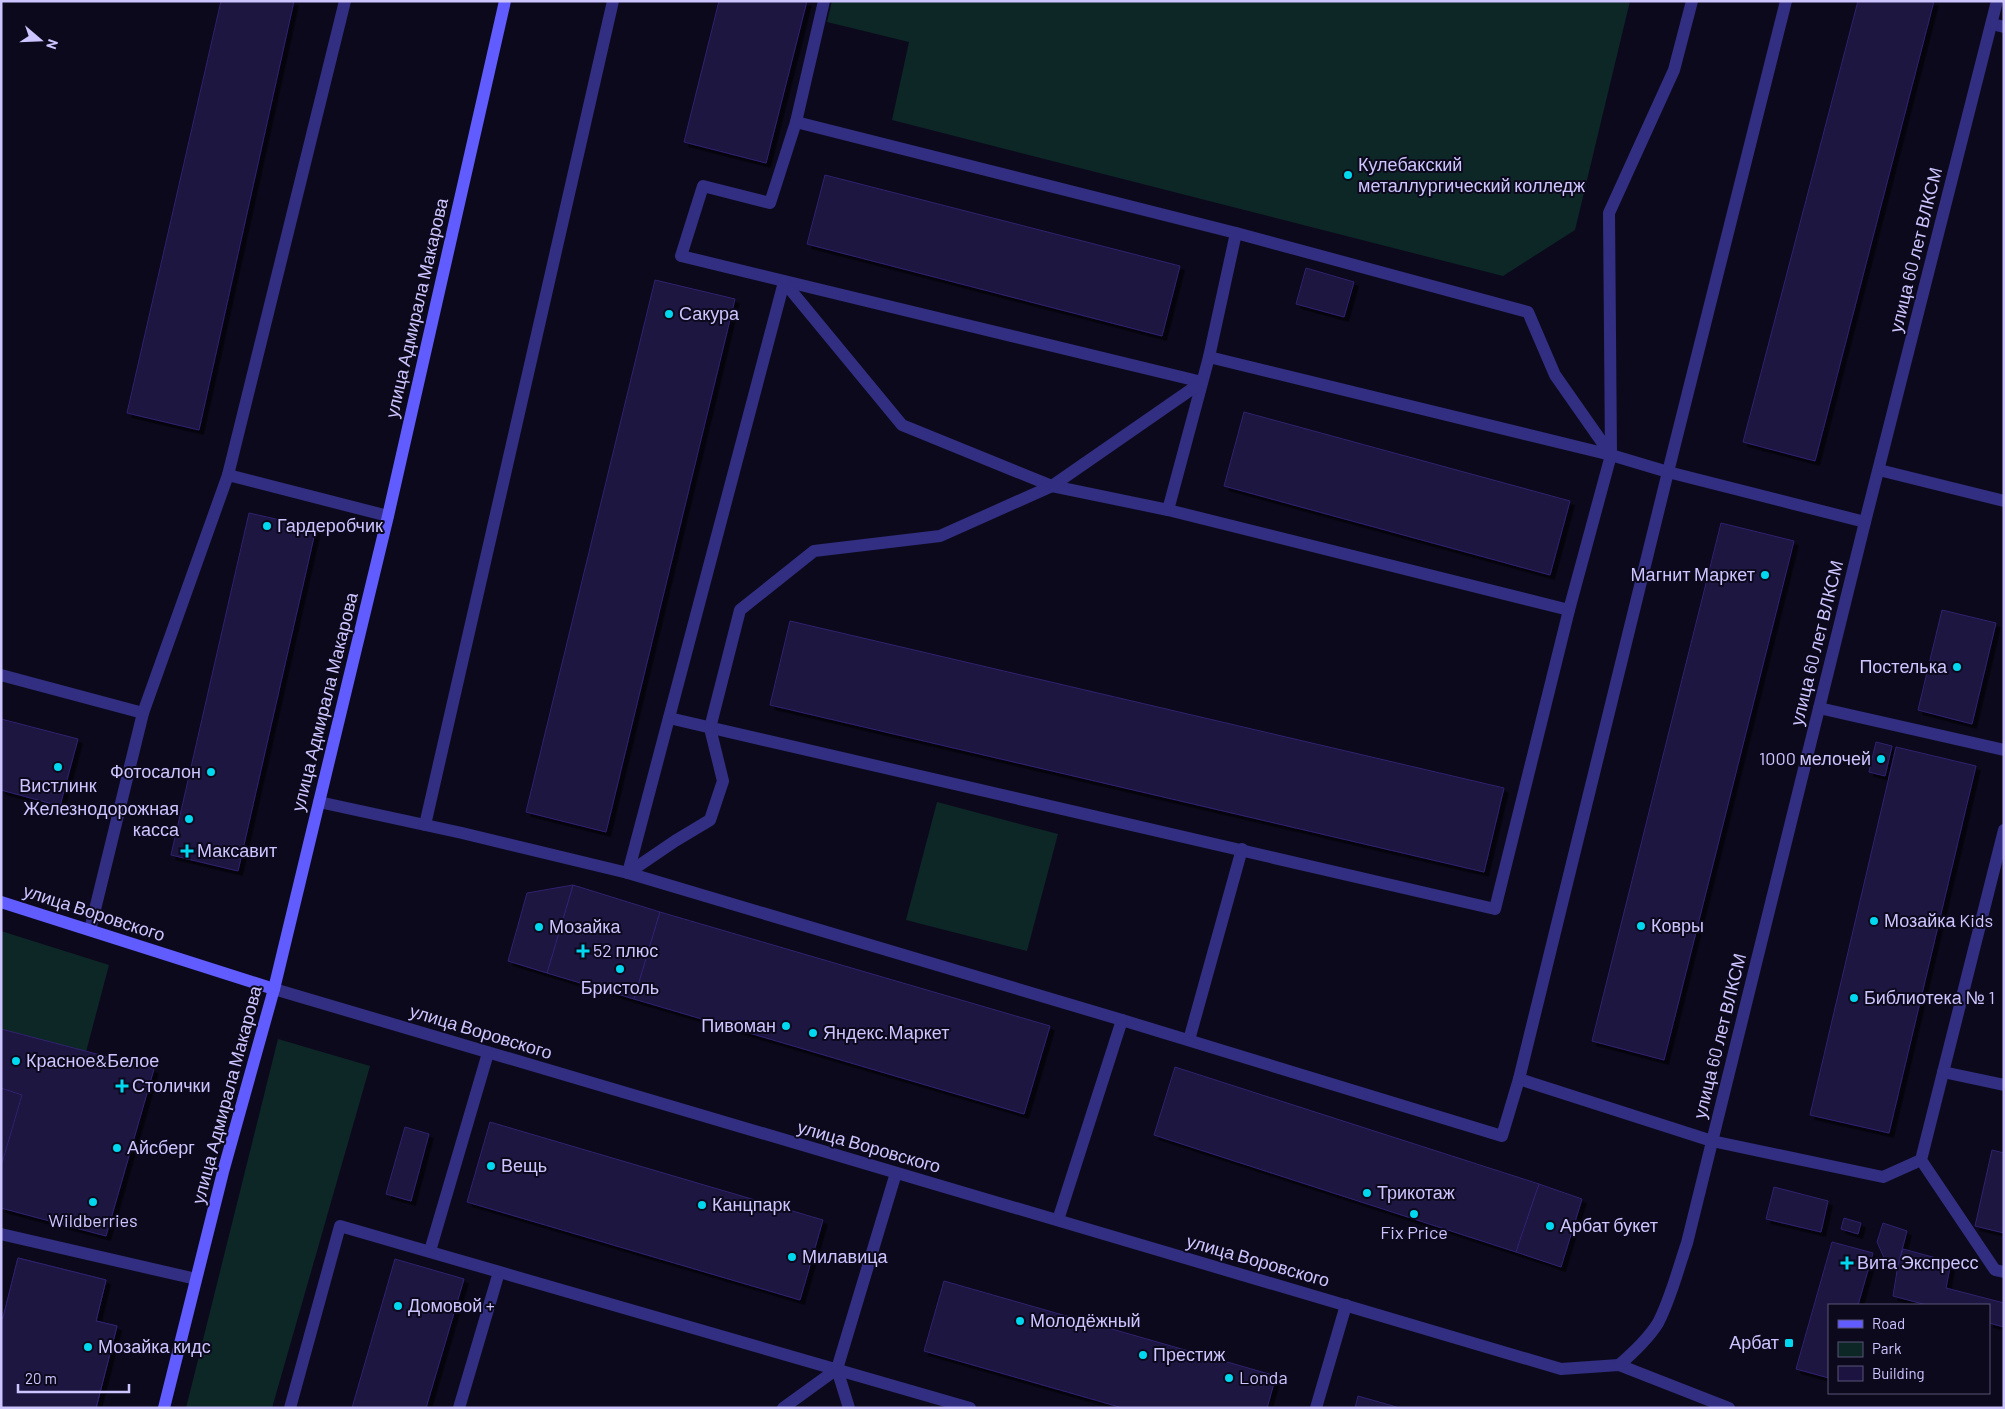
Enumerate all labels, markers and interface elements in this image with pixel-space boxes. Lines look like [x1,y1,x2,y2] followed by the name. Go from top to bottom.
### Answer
[15,15,65,65] north arrow
[43,37,62,52] text: N
[1358,153,1585,196] place label: Кулебакский металлургический колледж
[1884,165,1946,335] street label: улица 60 лет ВЛКСМ
[1342,169,1354,181] marker: Кулебакский металлургический колледж
[380,195,452,420] street label: улица Адмирала Макарова
[679,302,740,324] place label: Сакура
[663,308,675,320] marker: Сакура
[277,514,383,536] place label: Гардеробчик
[261,520,273,532] marker: Гардеробчик
[1785,558,1847,728] street label: улица 60 лет ВЛКСМ
[1630,563,1755,585] place label: Магнит Маркет
[1759,569,1771,581] marker: Магнит Маркет
[286,589,362,814] street label: улица Адмирала Макарова
[1859,655,1948,677] place label: Постелька
[1951,661,1963,673] marker: Постелька
[1759,747,1871,769] place label: 1000 мелочей
[1875,753,1887,765] marker: 1000 мелочей
[110,760,201,782] place label: Фотосалон
[52,761,64,773] marker: Вистлинк
[205,766,217,778] marker: Фотосалон
[19,774,97,796] place label: Вистлинк
[23,797,180,840] place label: Железнодорожная касса
[183,813,195,825] marker: Железнодорожная касса
[197,839,277,861] place label: Максавит
[181,845,193,857] marker: Максавит
[21,879,168,945] street label: улица Воровского
[1884,909,1993,931] place label: Мозайка Kids
[1651,914,1704,936] place label: Ковры
[549,915,622,937] place label: Мозайка
[1868,915,1880,927] marker: Мозайка Kids
[1635,920,1647,932] marker: Ковры
[533,921,545,933] marker: Мозайка
[593,939,658,961] place label: 52 плюс
[577,945,589,957] marker: 52 плюс
[1688,951,1750,1121] street label: улица 60 лет ВЛКСМ
[614,963,626,975] marker: Бристоль
[581,976,659,998] place label: Бристоль
[186,982,266,1206] street label: улица Адмирала Макарова
[1864,986,1995,1008] place label: Библиотека № 1
[1848,992,1860,1004] marker: Библиотека № 1
[407,999,555,1063] street label: улица Воровского
[701,1014,776,1036] place label: Пивоман
[780,1020,792,1032] marker: Пивоман
[823,1021,950,1043] place label: Яндекс.Маркет
[807,1027,819,1039] marker: Яндекс.Маркет
[26,1049,159,1071] place label: Красное&Белое
[10,1055,22,1067] marker: Красное&Белое
[132,1074,211,1096] place label: Столички
[116,1080,128,1092] marker: Столички
[795,1115,943,1177] street label: улица Воровского
[127,1136,195,1158] place label: Айсберг
[111,1142,123,1154] marker: Айсберг
[501,1154,547,1176] place label: Вещь
[485,1160,497,1172] marker: Вещь
[1377,1181,1455,1203] place label: Трикотаж
[1361,1187,1373,1199] marker: Трикотаж
[712,1193,791,1215] place label: Канцпарк
[87,1196,99,1208] marker: Wildberries
[696,1199,708,1211] marker: Канцпарк
[1408,1208,1420,1220] marker: Fix Price
[48,1209,138,1231] place label: Wildberries
[1560,1214,1658,1236] place label: Арбат букет
[1544,1220,1556,1232] marker: Арбат букет
[1380,1221,1448,1243] place label: Fix Price
[1184,1229,1332,1291] street label: улица Воровского
[802,1245,888,1267] place label: Милавица
[786,1251,798,1263] marker: Милавица
[1857,1251,1979,1273] place label: Вита Экспресс
[1841,1257,1853,1269] marker: Вита Экспресс
[408,1294,495,1316] place label: Домовой +
[392,1300,404,1312] marker: Домовой +
[1828,1304,1990,1394] legend
[1030,1309,1141,1331] place label: Молодёжный
[1872,1314,1905,1332] text: Road
[1014,1315,1026,1327] marker: Молодёжный
[1729,1331,1779,1353] place label: Арбат
[98,1335,211,1357] place label: Мозайка кидс
[1783,1337,1795,1349] marker: Арбат
[1872,1339,1902,1357] text: Park
[82,1341,94,1353] marker: Мозайка кидс
[1153,1343,1225,1365] place label: Престиж
[1137,1349,1149,1361] marker: Престиж
[18,1362,129,1394] scale bar
[1872,1364,1925,1382] text: Building
[1239,1366,1288,1388] place label: Londa
[25,1369,57,1387] text: 20 m
[1223,1372,1235,1384] marker: Londa

